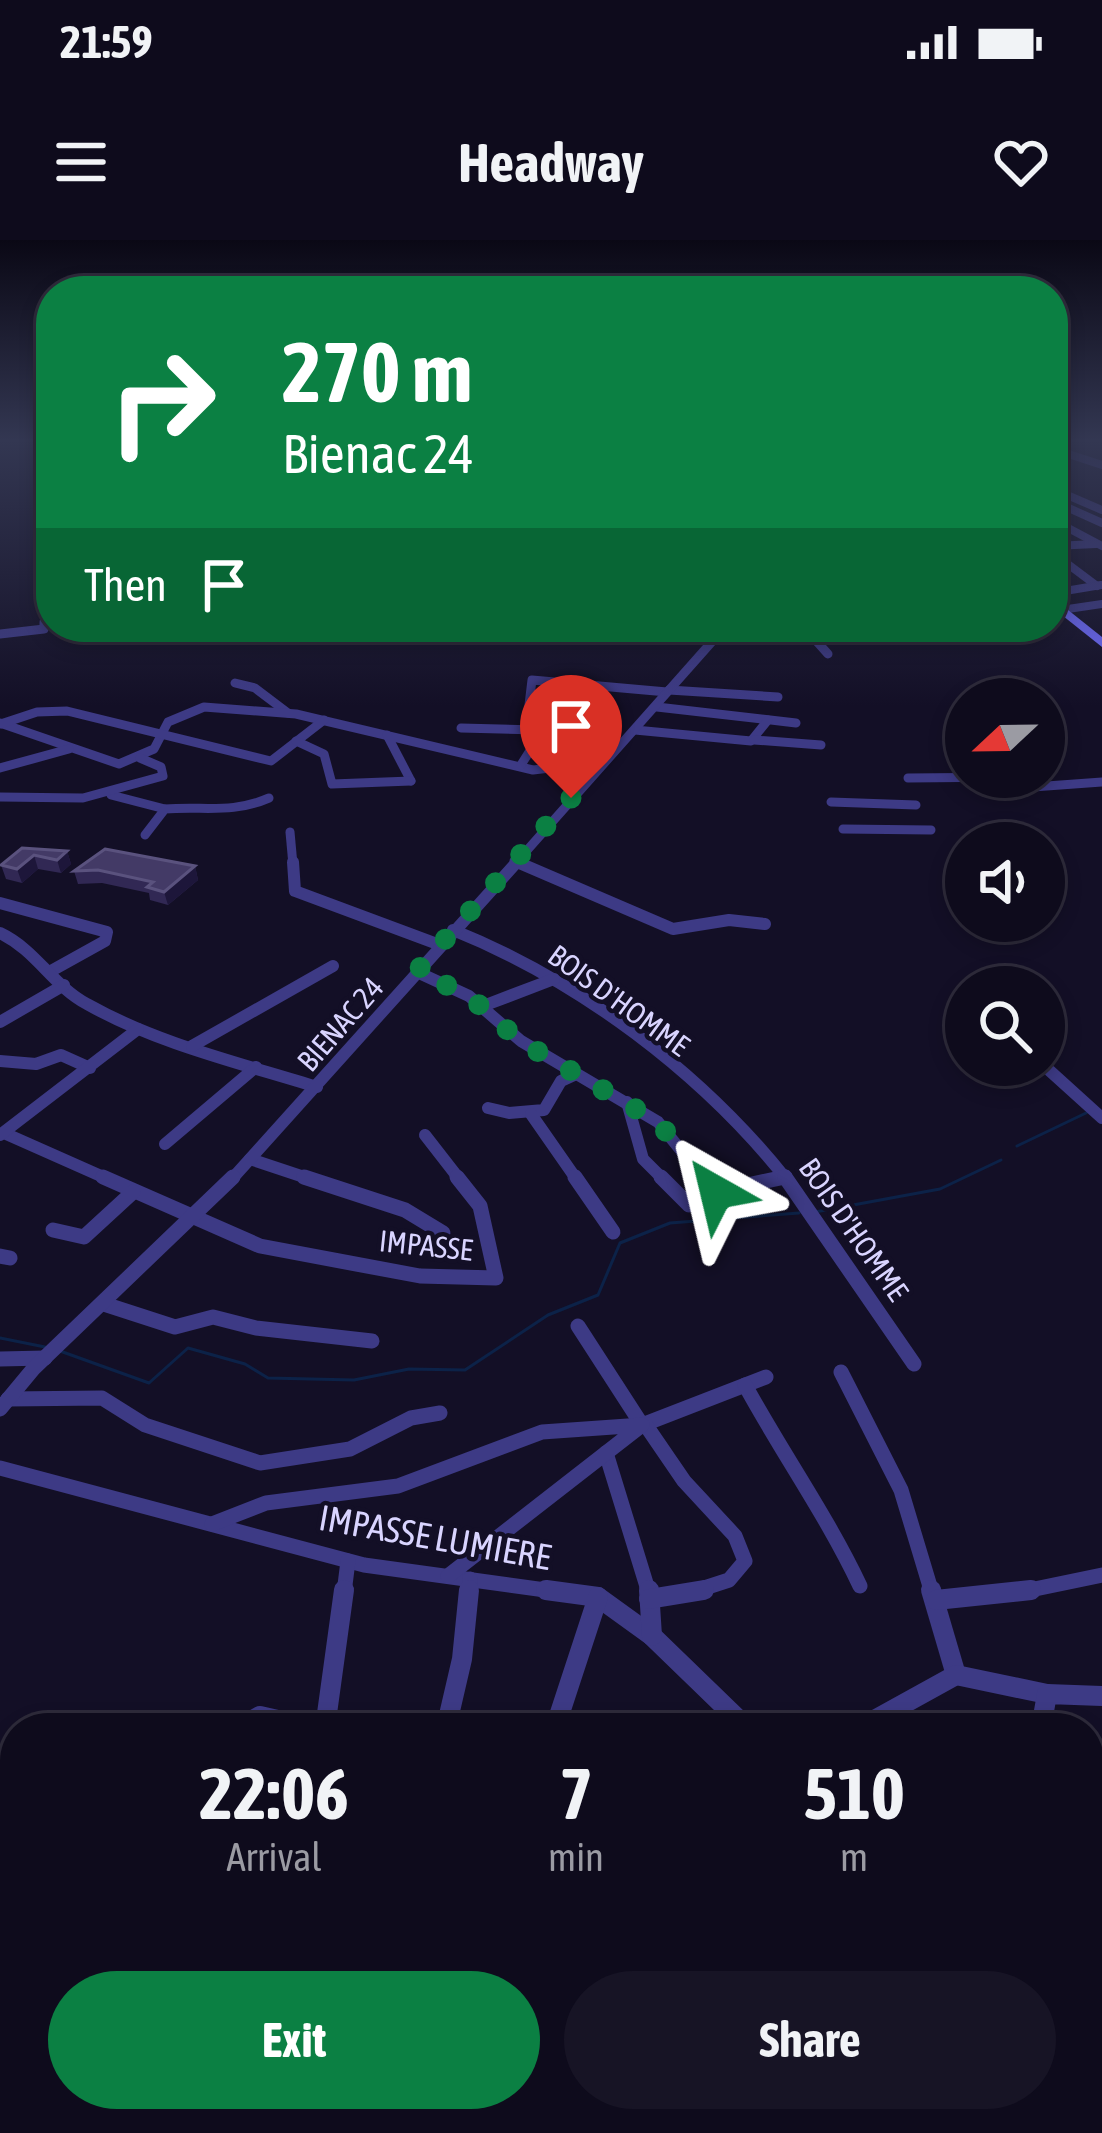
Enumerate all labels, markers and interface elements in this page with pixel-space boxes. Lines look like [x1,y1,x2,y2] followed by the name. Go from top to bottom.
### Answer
[60,16,153,68] text: 21:59
[48,129,114,195] icon: menu
[988,129,1054,195] icon: heart
[458,132,644,193] text: Headway
[84,324,240,480] icon: right
[282,324,472,420] text: 270 m
[282,423,474,484] text: Bienac 24
[191,552,257,618] icon: arrive
[84,559,167,611] text: Then
[520,675,622,798] pin
[945,678,1065,798] north arrow
[945,678,1065,1086] map controls
[538,693,604,759] icon: arrive
[945,822,1065,942] button: sound
[542,938,696,1063] street label: BOIS D'HOMME
[945,966,1065,1086] button: search
[290,970,390,1078] street label: BIENAC 24
[653,1129,779,1255] position arrow
[793,1151,916,1307] street label: BOIS D'HOMME
[378,1223,475,1267] street label: IMPASSE
[316,1496,554,1578] street label: IMPASSE LUMIERE
[199,1752,349,1834] text: 22:06
[559,1752,593,1834] text: 7
[803,1752,905,1834] text: 510
[226,1835,322,1879] text: Arrival
[548,1835,604,1879] text: min
[840,1835,868,1879] text: m
[48,1971,540,2109] button: Exit
[564,1971,1056,2109] button: Share

